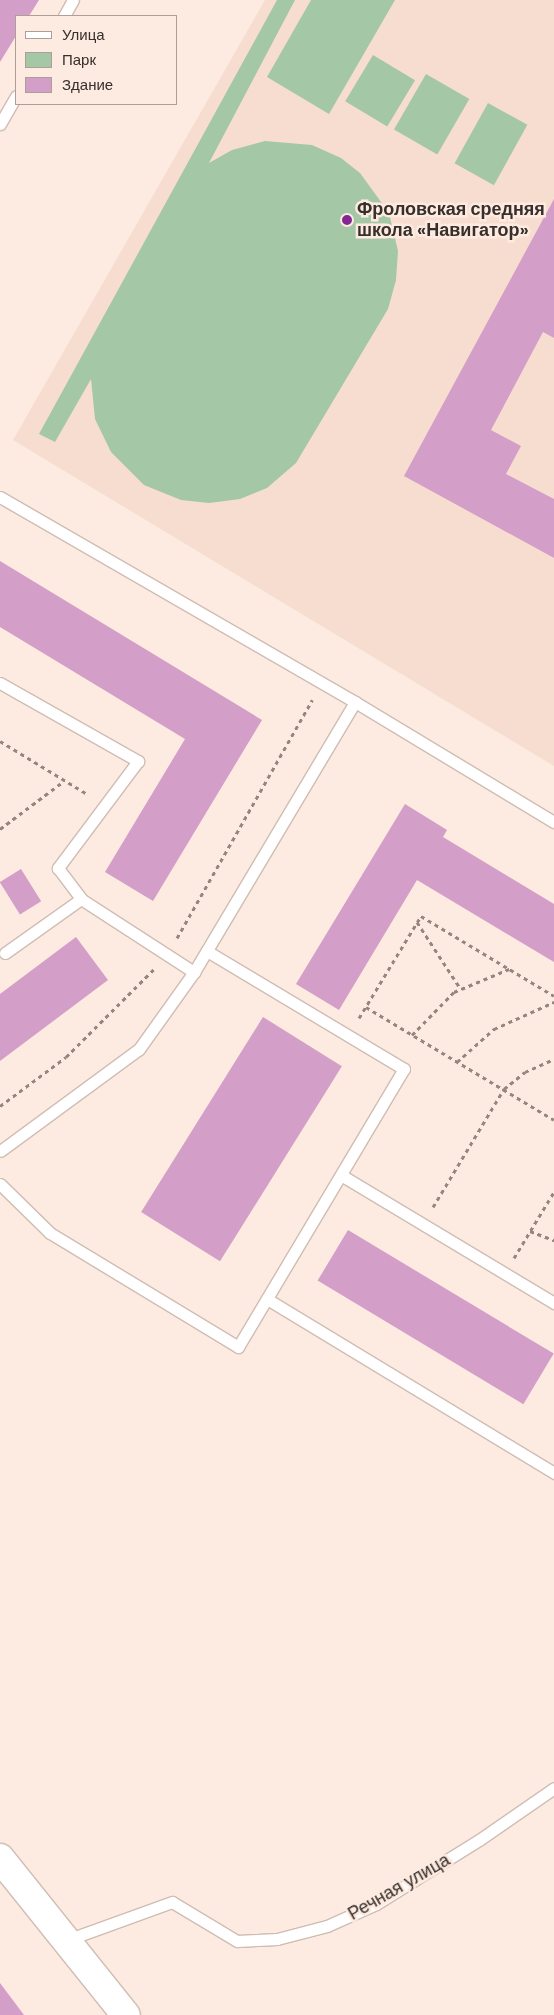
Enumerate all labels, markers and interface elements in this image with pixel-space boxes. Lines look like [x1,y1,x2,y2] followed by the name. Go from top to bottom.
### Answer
[15,15,178,105] legend
[62,25,105,45] text: Улица
[62,50,96,70] text: Парк
[62,75,113,95] text: Здание
[357,199,545,242] place label: Фроловская средняя школа «Навигатор»
[341,214,353,226] marker: Фроловская средняя школа «Навигатор»
[344,1849,454,1925] street label: Речная улица

